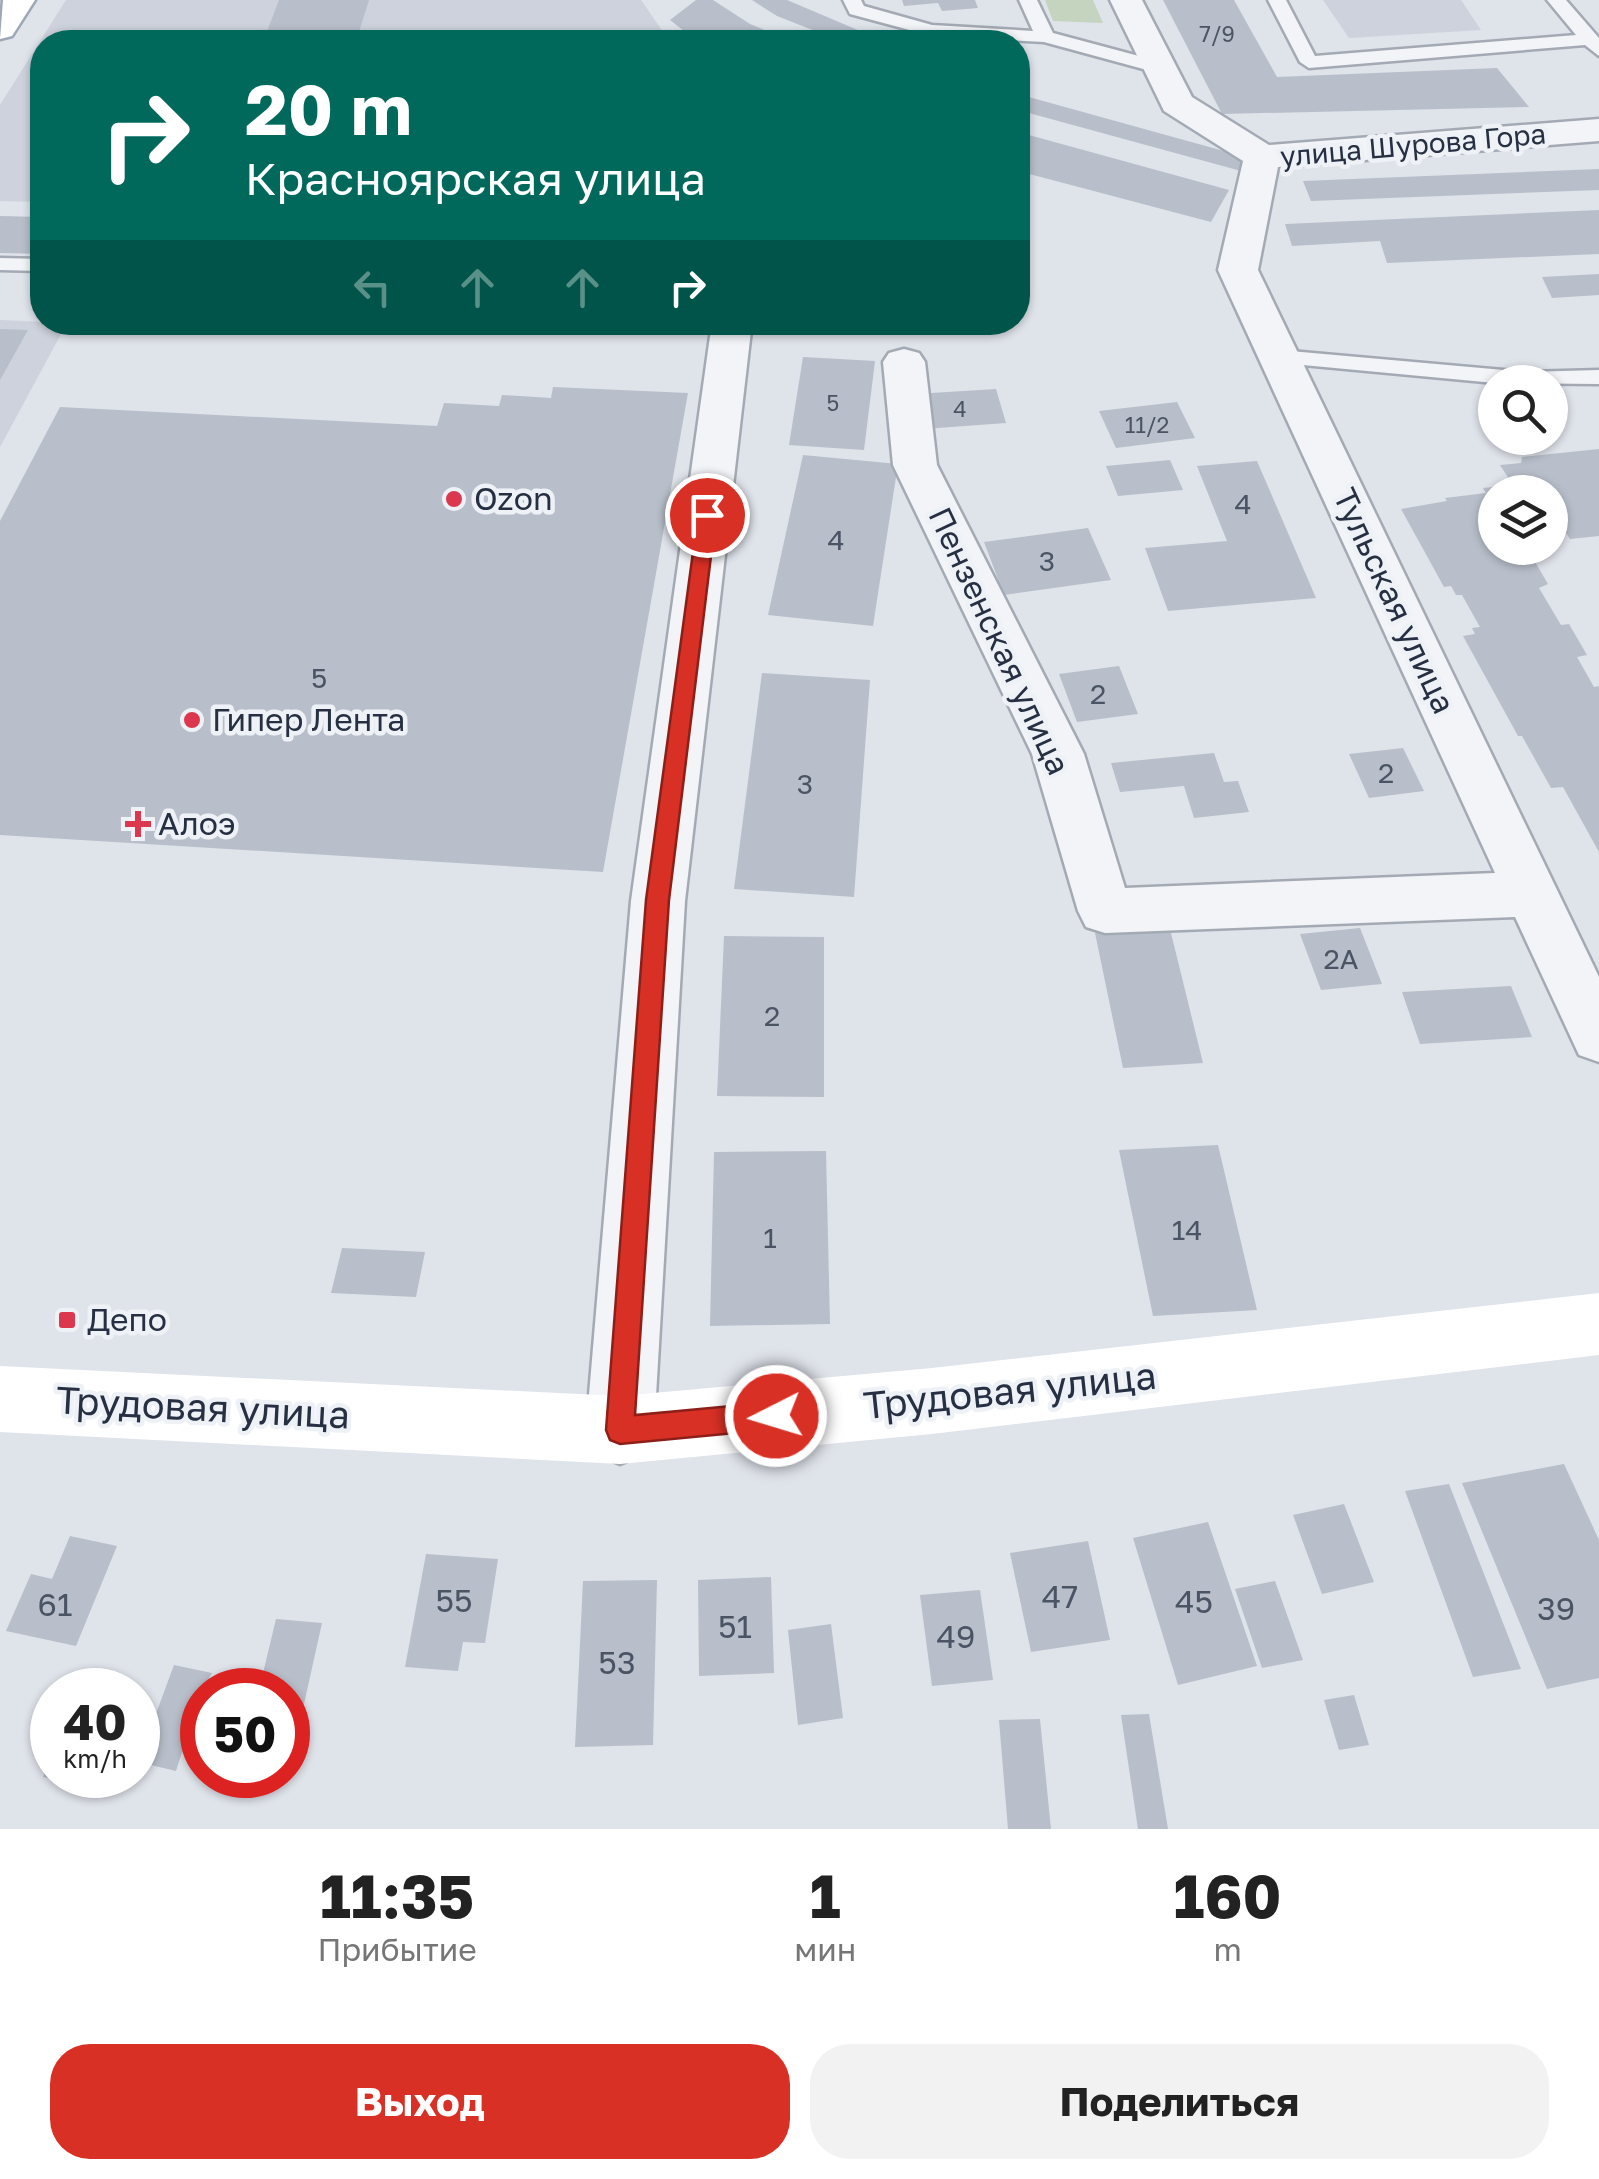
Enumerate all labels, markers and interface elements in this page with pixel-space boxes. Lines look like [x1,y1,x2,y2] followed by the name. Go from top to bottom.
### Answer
[1199,20,1235,47] house number: 7/9
[245,66,412,150] text: 20 m
[80,70,210,200] icon: right
[1279,116,1547,173] street label: улица Шурова Гора
[245,151,706,205] text: Красноярская улица
[345,260,400,315] icon: left
[450,260,505,315] icon: ahead
[555,260,610,315] icon: ahead
[660,260,715,315] icon: right
[1478,365,1568,565] map controls
[1478,365,1568,455] button: search
[827,389,839,416] house number: 5
[953,395,967,422] house number: 4
[1125,411,1169,438] house number: 11/2
[665,473,750,558] pin
[1478,475,1568,565] button: layers
[474,479,553,517] place label: Ozon
[1326,482,1464,719] street label: Тульская улица
[1234,487,1252,520] house number: 4
[443,488,465,510] marker: Ozon
[680,488,735,543] icon: arrive
[921,501,1079,780] street label: Пензенская улица
[827,523,845,556] house number: 4
[1039,544,1055,577] house number: 3
[311,661,327,694] house number: 5
[1090,677,1106,710] house number: 2
[212,700,405,738] place label: Гипер Лента
[181,709,203,731] marker: Гипер Лента
[1378,756,1394,789] house number: 2
[797,767,813,800] house number: 3
[158,804,235,842] place label: Алоэ
[127,813,149,835] marker: Алоэ
[1323,942,1359,975] house number: 2А
[764,999,780,1032] house number: 2
[1172,1213,1202,1246] house number: 14
[763,1221,777,1254] house number: 1
[87,1300,167,1338] place label: Депо
[56,1309,78,1331] marker: Депо
[861,1352,1158,1427] street label: Трудовая улица
[724,1364,828,1468] position arrow
[55,1376,351,1437] street label: Трудовая улица
[1042,1577,1078,1615] house number: 47
[435,1581,473,1619] house number: 55
[1175,1582,1213,1620] house number: 45
[38,1585,72,1623] house number: 61
[1537,1589,1575,1627] house number: 39
[718,1607,752,1645] house number: 51
[937,1617,975,1655] house number: 49
[598,1643,636,1681] house number: 53
[180,1668,310,1798] speed limit sign: 50
[63,1691,127,1751] text: 40
[63,1743,127,1774] text: km/h
[320,1859,474,1931] text: 11:35
[810,1859,841,1931] text: 1
[1174,1859,1282,1931] text: 160
[317,1930,477,1968] text: Прибытие
[794,1930,856,1968] text: мин
[1213,1930,1242,1968] text: m
[50,2044,790,2159] button: Выход
[810,2044,1549,2159] button: Поделиться

